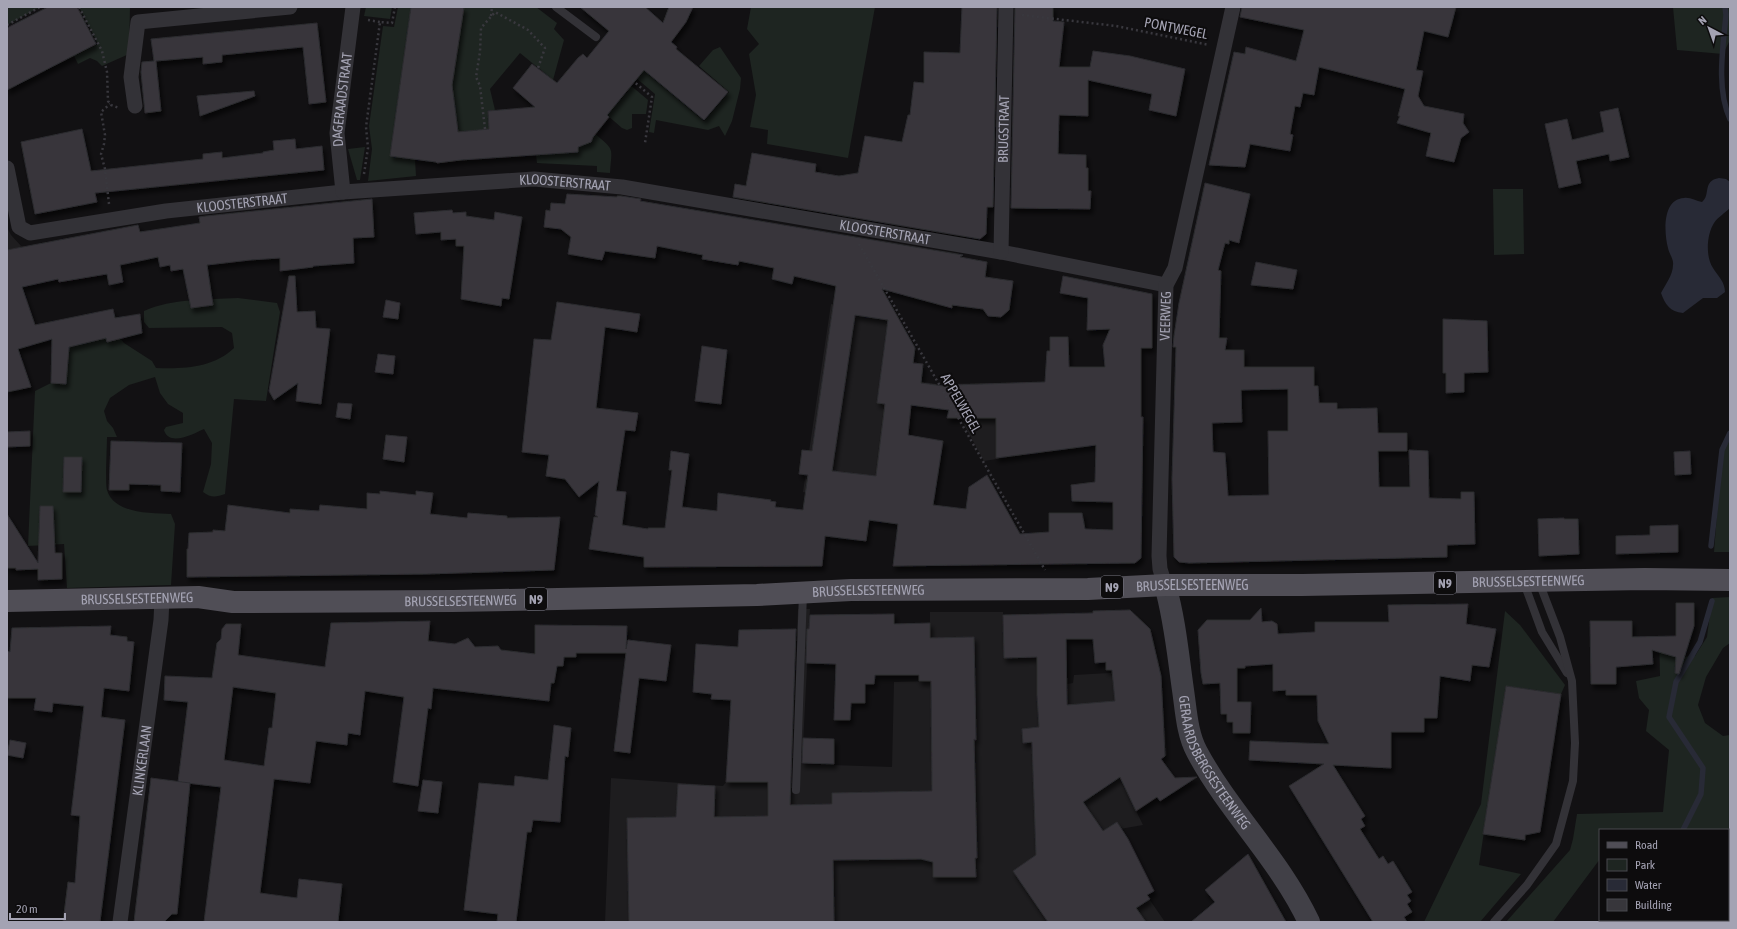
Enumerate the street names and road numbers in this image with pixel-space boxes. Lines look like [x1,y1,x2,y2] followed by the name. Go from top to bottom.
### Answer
[1143,14,1210,42] street label: PONTWEGEL
[329,51,355,148] street label: DAGERAADSTRAAT
[995,95,1012,163] street label: BRUGSTRAAT
[519,171,611,194] street label: KLOOSTERSTRAAT
[196,190,289,216] street label: KLOOSTERSTRAAT
[838,216,931,248] street label: KLOOSTERSTRAAT
[1157,291,1174,341] street label: VEERWEG
[938,370,985,436] street label: APPELWEGEL
[1434,572,1456,594] road number: N9
[1472,572,1585,590] street label: BRUSSELSESTEENWEG
[1101,576,1123,598] road number: N9
[1136,577,1249,594] street label: BRUSSELSESTEENWEG
[812,582,925,600] street label: BRUSSELSESTEENWEG
[525,588,547,610] road number: N9
[80,589,193,607] street label: BRUSSELSESTEENWEG
[404,592,517,609] street label: BRUSSELSESTEENWEG
[1176,694,1254,832] street label: GERAARDSBERGSESTEENWEG
[129,724,155,797] street label: KLINKERLAAN

